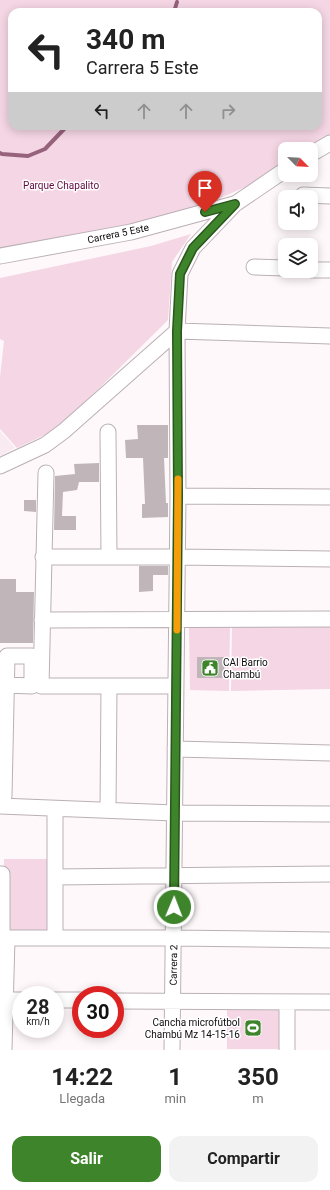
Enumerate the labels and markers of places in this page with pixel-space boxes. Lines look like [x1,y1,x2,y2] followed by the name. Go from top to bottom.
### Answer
[188,171,222,212] pin
[223,657,268,680] place label: CAI Barrio Chambú
[200,658,220,678] public building icon: CAI Barrio Chambú
[145,1017,240,1040] place label: Cancha microfútbol Chambú Mz 14-15-16
[243,1018,263,1038] sports icon: Cancha microfútbol Chambú Mz 14-15-16

